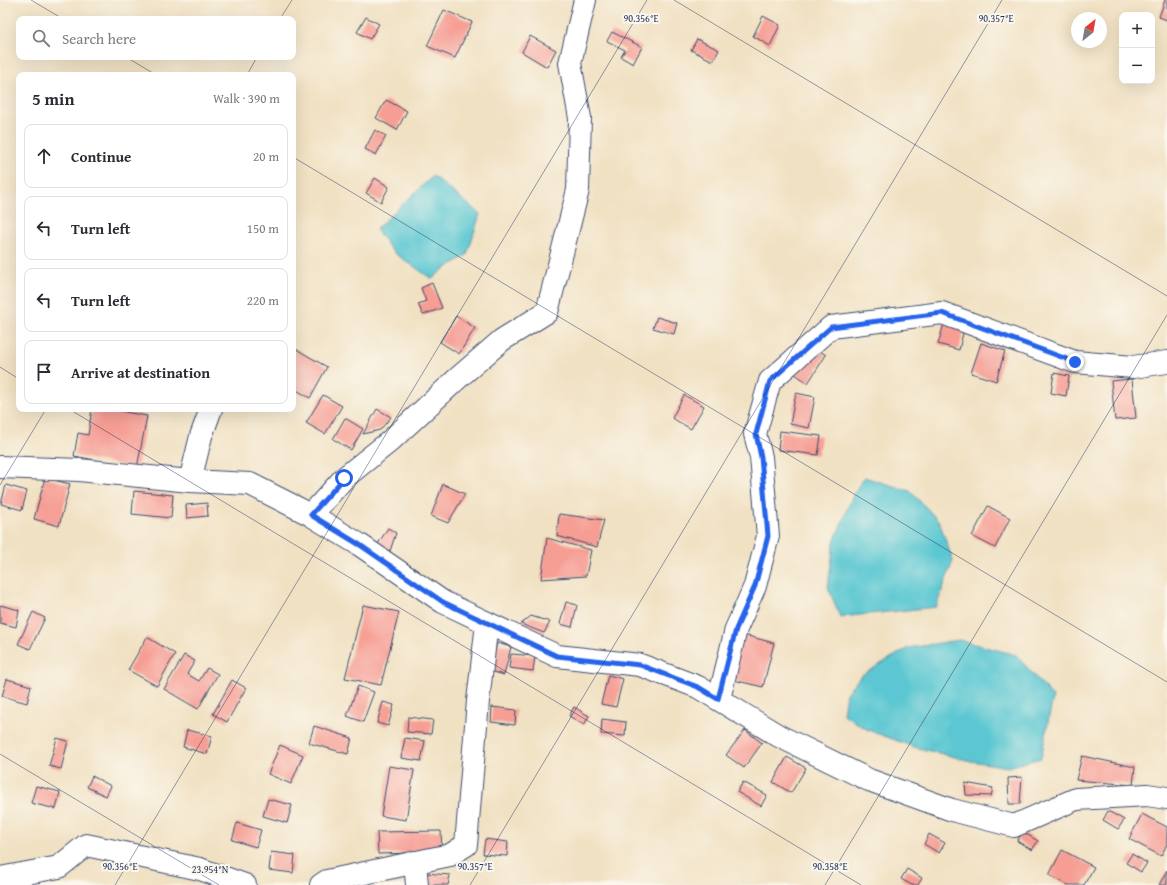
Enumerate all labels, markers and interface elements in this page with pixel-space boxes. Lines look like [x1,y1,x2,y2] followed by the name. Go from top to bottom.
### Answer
[623,11,659,26] text: 90.356°E
[978,11,1014,26] text: 90.357°E
[1071,12,1107,48] north arrow
[1119,12,1155,84] map controls
[1119,12,1155,48] button: +
[16,16,296,60] search box
[30,27,52,49] icon: search
[62,28,136,49] text: Search here
[1119,48,1155,84] button: −
[32,86,74,111] text: 5 min
[213,89,280,108] text: Walk · 390 m
[33,145,55,167] icon: ahead
[71,146,132,167] text: Continue
[253,147,279,166] text: 20 m
[33,217,55,239] icon: left
[71,218,130,239] text: Turn left
[247,219,279,238] text: 150 m
[33,289,55,311] icon: left
[71,290,130,311] text: Turn left
[247,291,279,310] text: 220 m
[1066,353,1084,371] route end
[33,361,55,383] icon: arrive
[71,362,210,383] text: Arrive at destination
[335,469,353,487] route start
[102,859,138,874] text: 90.356°E
[457,859,493,874] text: 90.357°E
[812,859,848,874] text: 90.358°E
[192,862,229,877] text: 23.954°N

